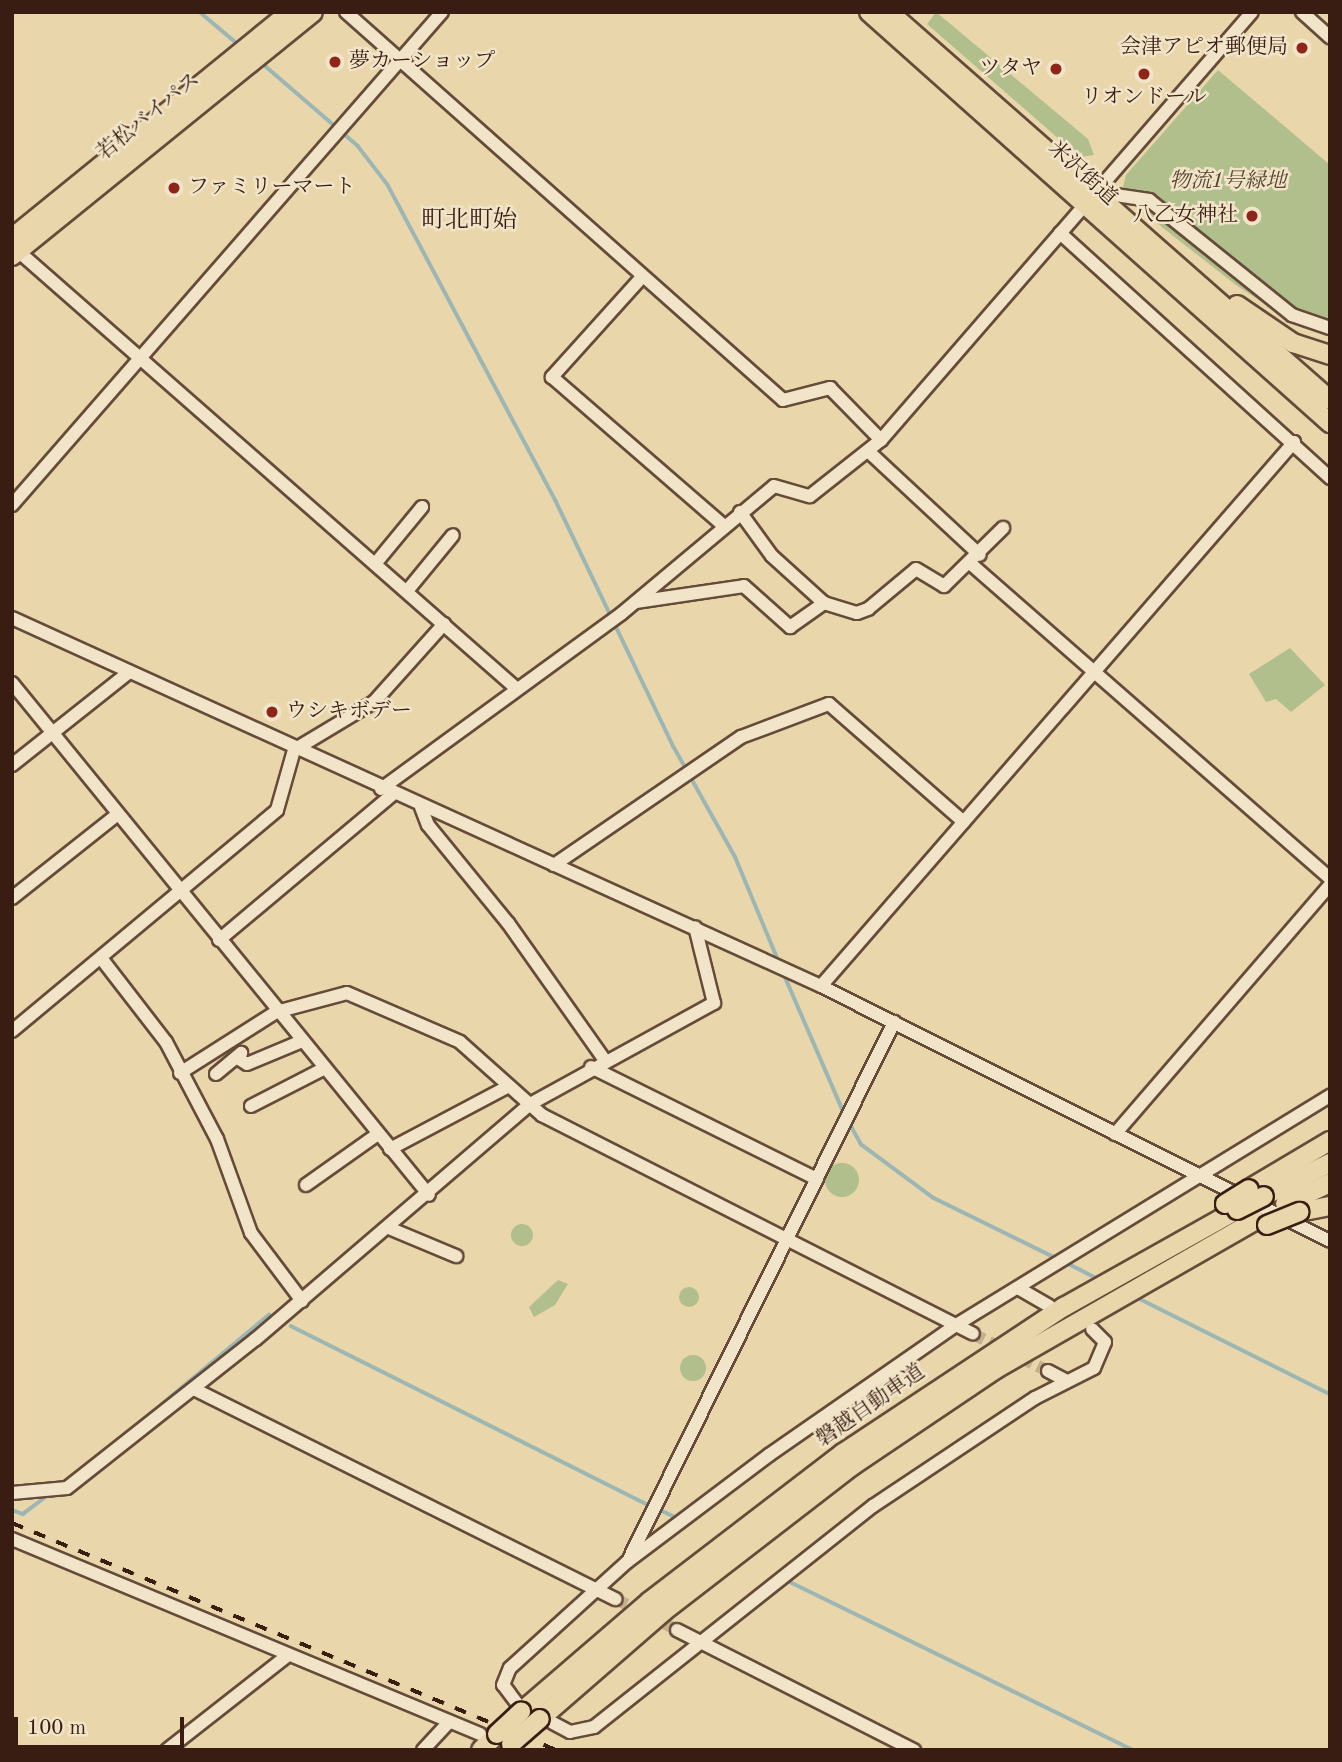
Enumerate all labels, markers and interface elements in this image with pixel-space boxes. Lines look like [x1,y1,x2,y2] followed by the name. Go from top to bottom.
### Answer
[1120,35,1288,61] place label: 会津アピオ郵便局
[1294,40,1310,56] marker: 会津アピオ郵便局
[349,49,496,75] place label: 夢カーショップ
[327,54,343,70] marker: 夢カーショップ
[979,56,1042,82] place label: ツタヤ
[1048,61,1064,77] marker: ツタヤ
[1136,66,1152,82] marker: リオンドール
[92,68,206,166] street label: 若松バイパス
[1081,85,1207,111] place label: リオンドール
[1042,137,1122,211] street label: 米沢街道
[1169,169,1287,195] park label: 物流1号緑地
[188,175,356,201] place label: ファミリーマート
[166,180,182,196] marker: ファミリーマート
[1133,203,1238,229] place label: 八乙女神社
[421,208,517,236] district label: 町北町始
[1244,208,1260,224] marker: 八乙女神社
[286,699,412,725] place label: ウシキボデー
[264,704,280,720] marker: ウシキボデー
[812,1360,930,1452] street label: 磐越自動車道
[18,1702,187,1746] scale bar
[27,1718,86,1739] text: 100 m

